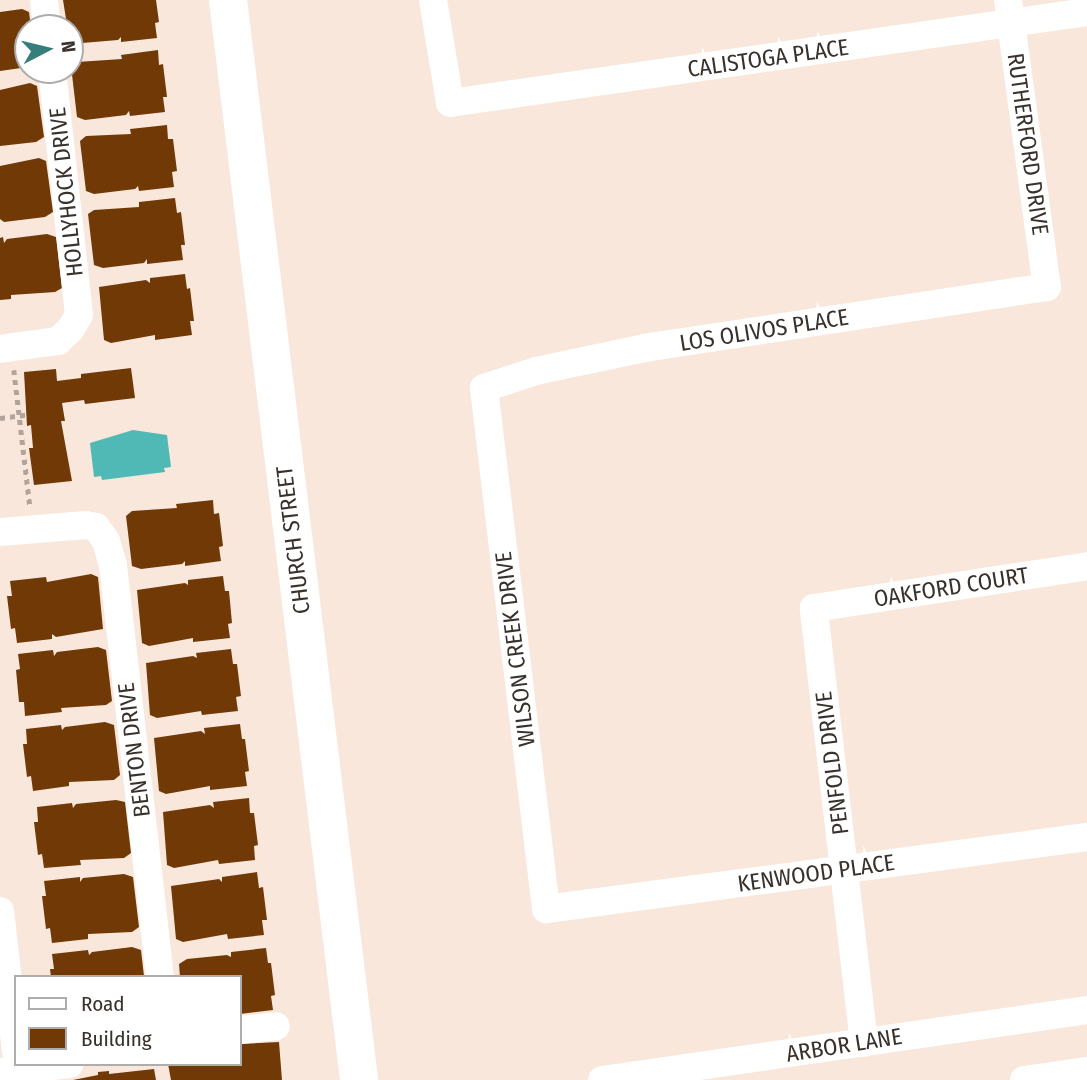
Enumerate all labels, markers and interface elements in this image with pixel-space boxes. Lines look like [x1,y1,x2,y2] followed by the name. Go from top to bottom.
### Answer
[14,14,84,84] north arrow
[686,33,850,83] street label: CALISTOGA PLACE
[56,40,80,54] text: N
[1002,51,1054,237] street label: RUTHERFORD DRIVE
[43,106,89,278] street label: HOLLYHOCK DRIVE
[678,303,850,357] street label: LOS OLIVOS PLACE
[270,464,316,616] street label: CHURCH STREET
[489,550,541,748] street label: WILSON CREEK DRIVE
[872,561,1030,613] street label: OAKFORD COURT
[112,681,156,819] street label: BENTON DRIVE
[810,690,854,836] street label: PENFOLD DRIVE
[736,848,896,898] street label: KENWOOD PLACE
[14,975,242,1066] legend
[81,991,125,1017] text: Road
[784,1022,904,1068] street label: ARBOR LANE
[81,1026,152,1052] text: Building

